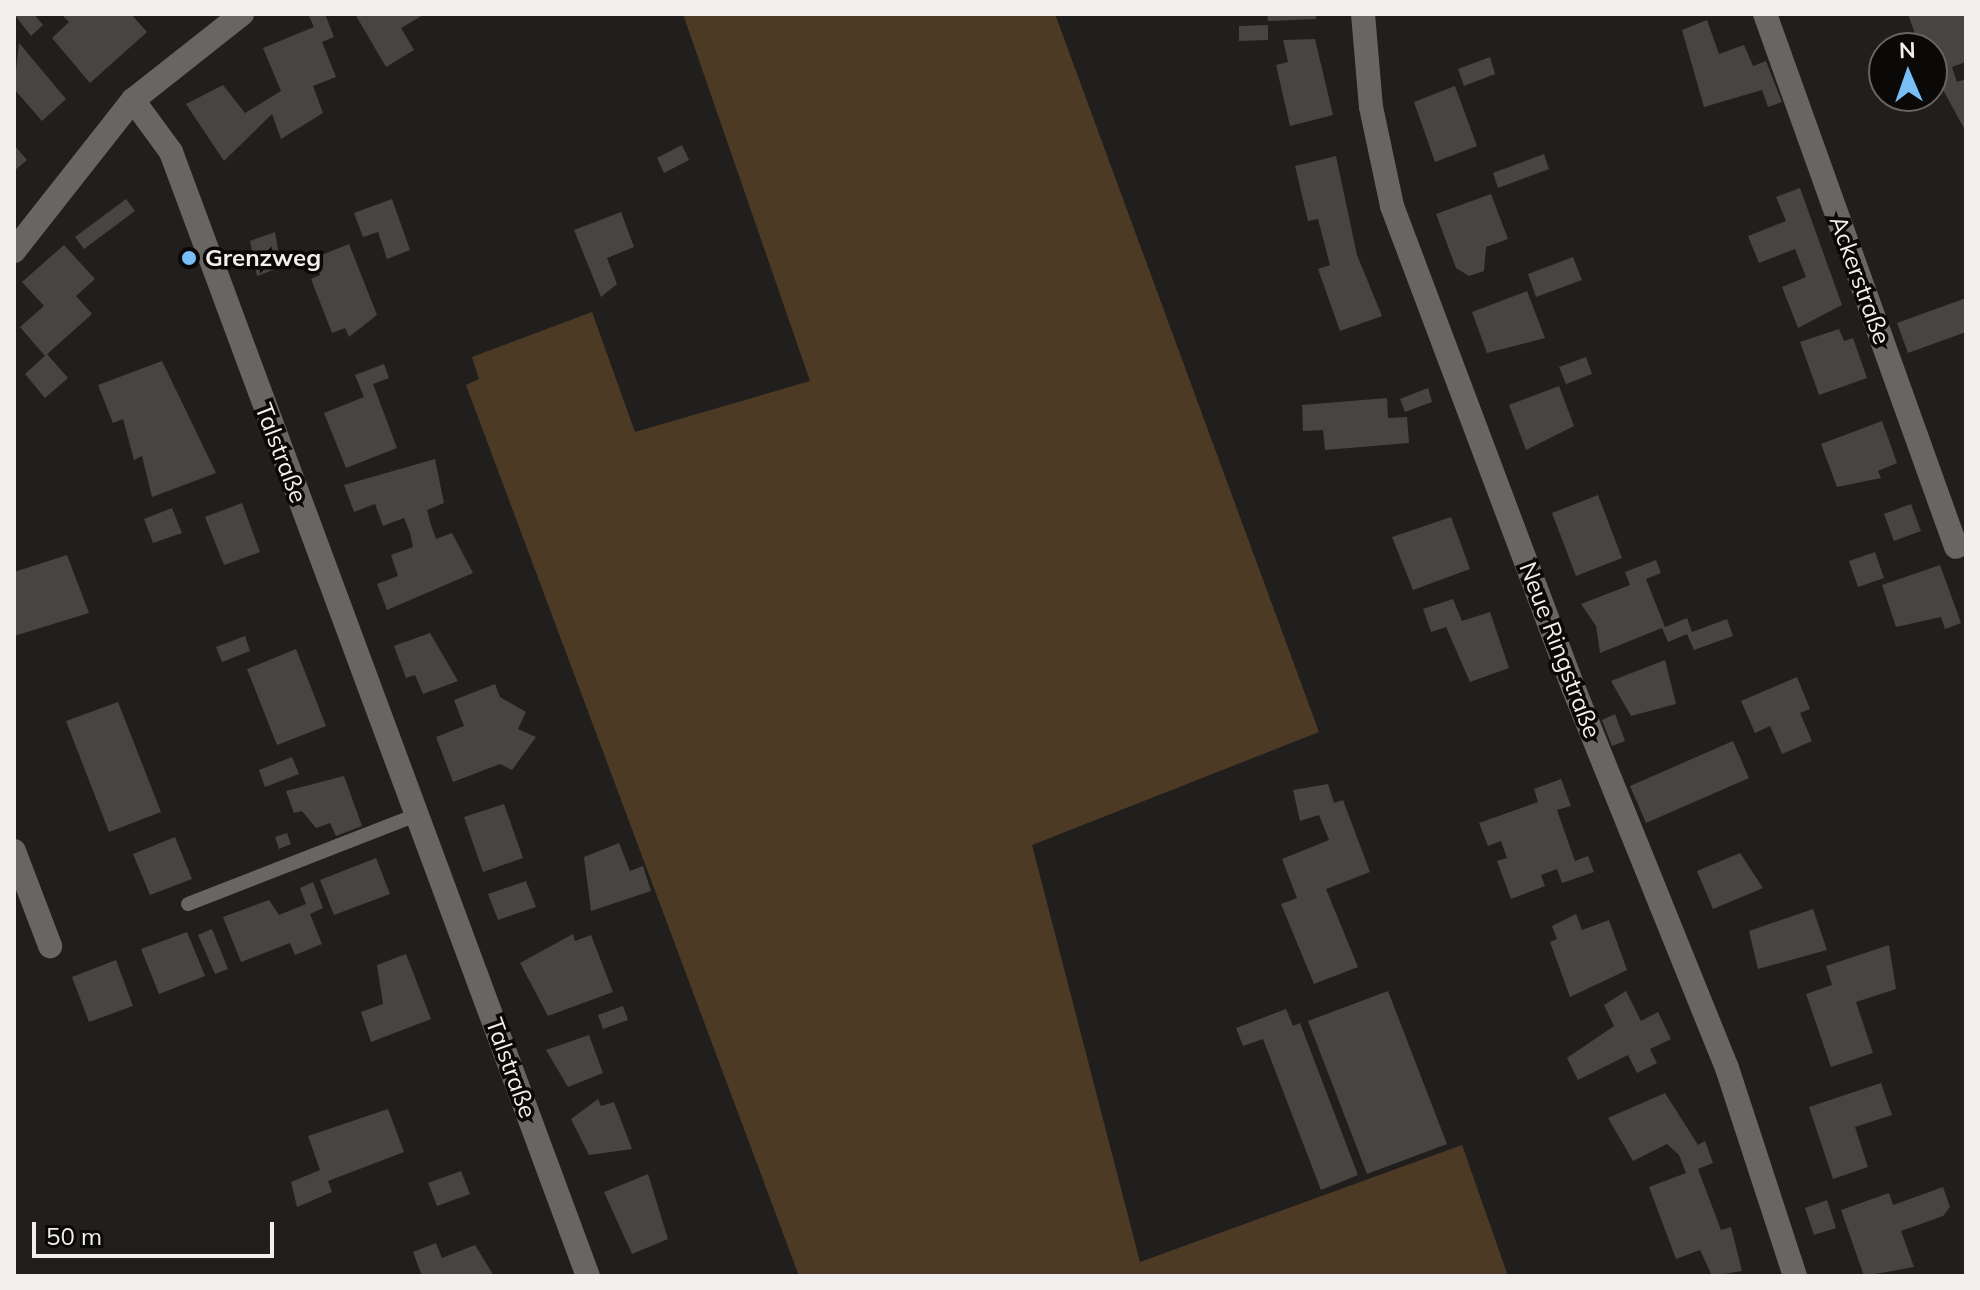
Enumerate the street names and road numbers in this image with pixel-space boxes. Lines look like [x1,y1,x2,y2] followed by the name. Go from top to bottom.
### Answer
[1823,212,1897,348] street label: Ackerstraße
[249,399,313,507] street label: Talstraße
[1513,558,1607,742] street label: Neue Ringstraße
[480,1014,542,1122] street label: Talstraße

